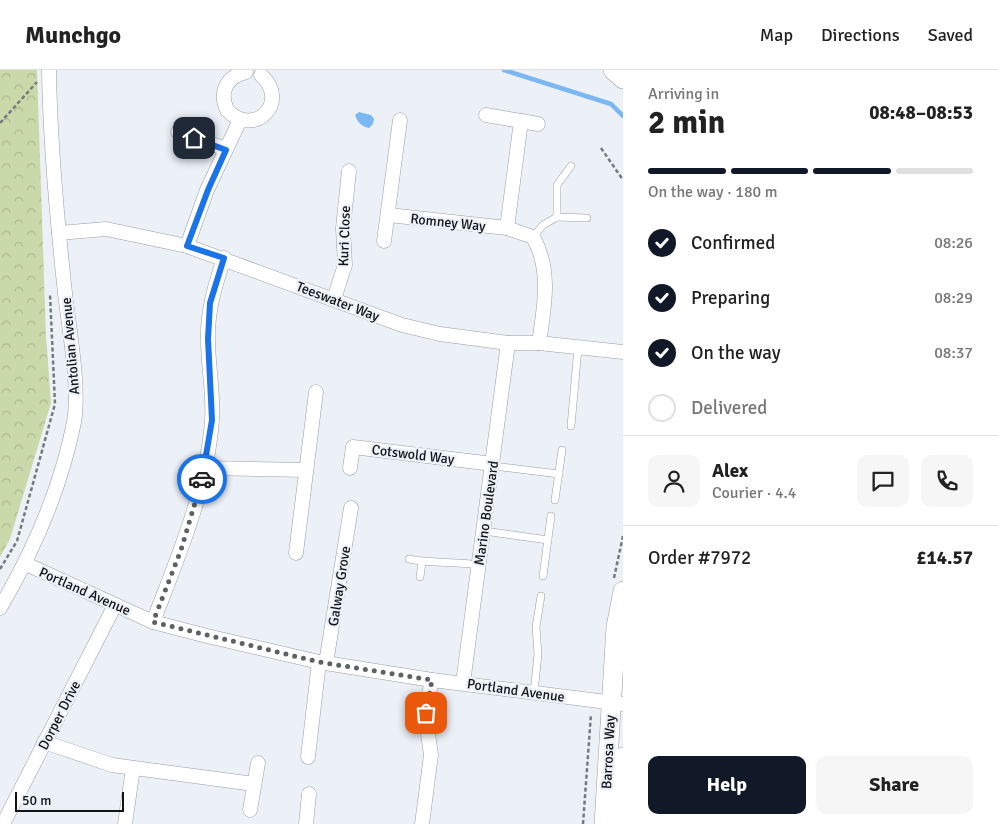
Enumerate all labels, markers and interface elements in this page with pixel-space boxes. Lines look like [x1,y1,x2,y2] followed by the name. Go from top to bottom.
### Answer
[25,20,121,50] text: Munchgo
[760,24,793,46] text: Map
[821,24,900,46] text: Directions
[928,24,973,46] text: Saved
[648,84,719,104] text: Arriving in
[869,101,973,125] text: 08:48–08:53
[648,103,725,142] text: 2 min
[173,117,215,159] pin
[180,124,208,152] icon: home
[648,182,778,202] text: On the way · 180 m
[335,205,354,267] street label: Kuri Close
[409,210,487,235] street label: Romney Way
[648,229,676,257] icon: check
[691,231,775,255] text: Confirmed
[934,233,973,253] text: 08:26
[294,278,382,325] street label: Teeswater Way
[648,284,676,312] icon: check
[691,286,770,310] text: Preparing
[934,288,973,308] text: 08:29
[58,297,83,395] street label: Antolian Avenue
[648,339,676,367] icon: check
[691,341,781,365] text: On the way
[934,343,973,363] text: 08:37
[691,396,767,420] text: Delivered
[371,441,456,468] street label: Cotswold Way
[177,454,227,504] courier
[648,455,700,507] button: person
[857,455,909,507] button: chat
[921,455,973,507] button: phone
[712,459,748,483] text: Alex
[471,460,502,567] street label: Marino Boulevard
[188,465,216,493] icon: car
[712,483,796,503] text: Courier · 4.4
[325,545,354,627] street label: Galway Grove
[648,546,751,570] text: Order #7972
[916,546,973,570] text: £14.57
[36,564,133,619] street label: Portland Avenue
[466,675,566,706] street label: Portland Avenue
[35,678,84,753] street label: Dorper Drive
[405,692,447,734] pin
[412,699,440,727] icon: bag
[598,714,619,789] street label: Barrosa Way
[648,756,806,814] button: Help
[816,756,973,814] button: Share
[15,789,124,812] scale bar
[22,792,51,809] text: 50 m

